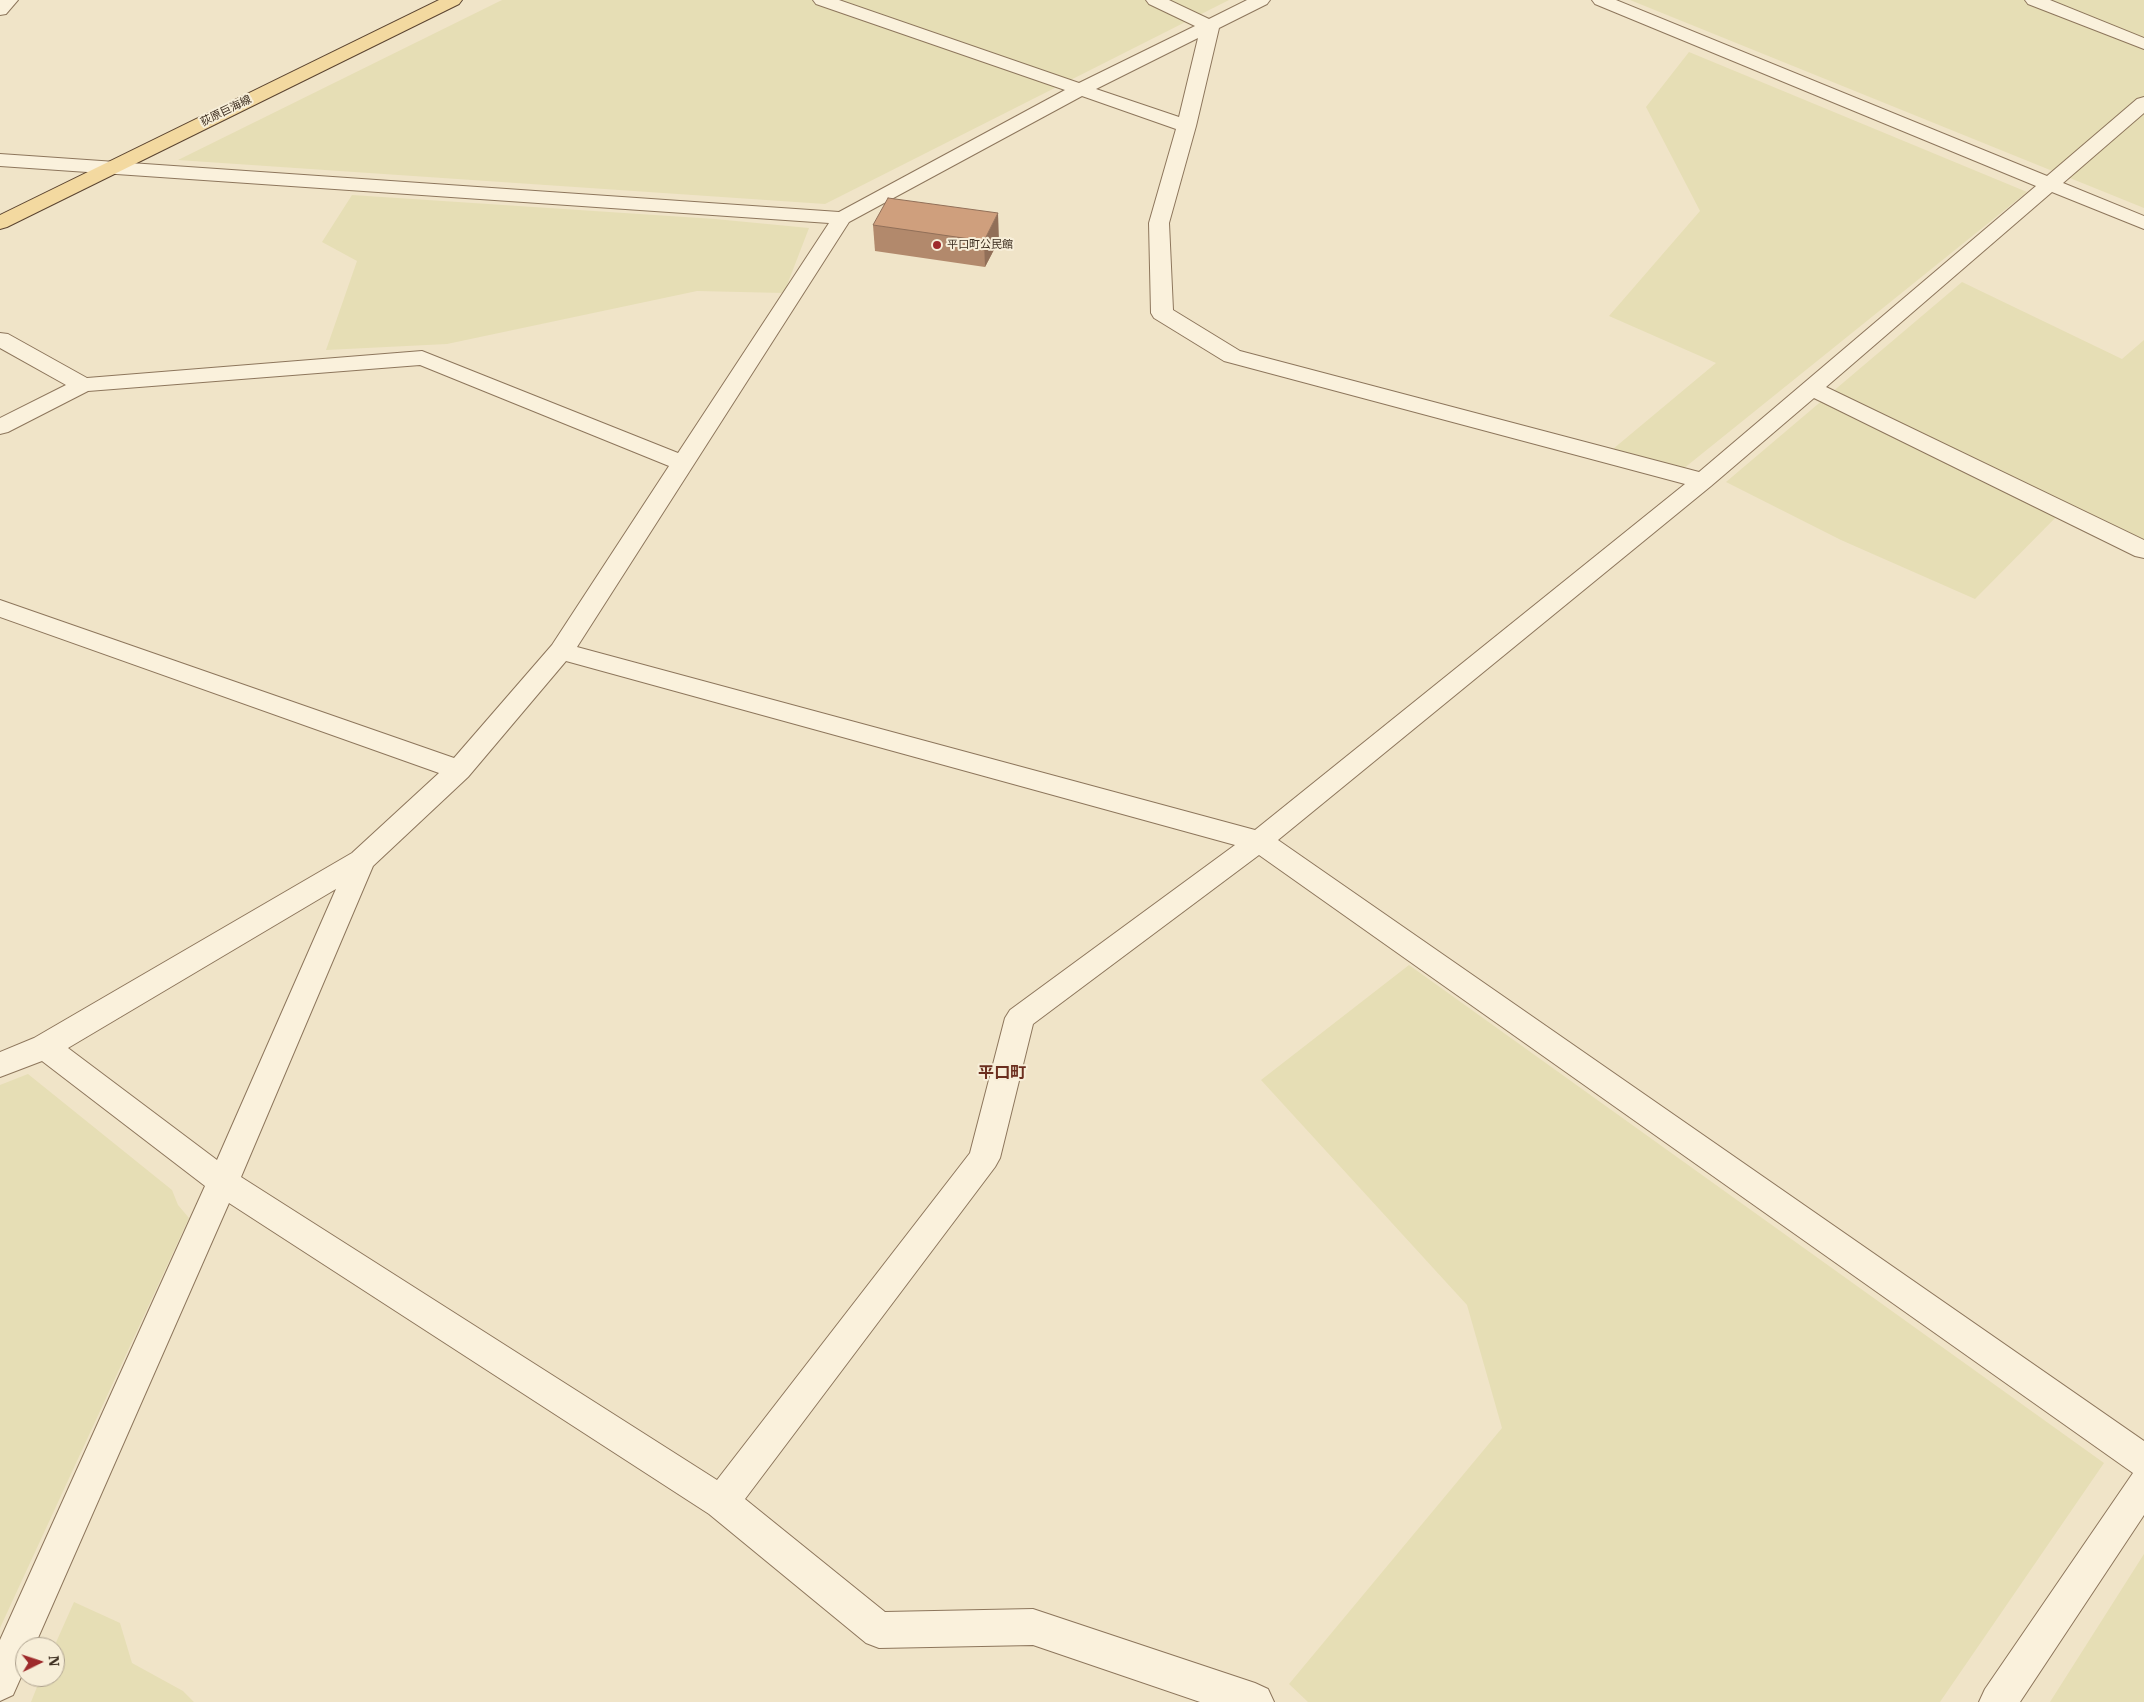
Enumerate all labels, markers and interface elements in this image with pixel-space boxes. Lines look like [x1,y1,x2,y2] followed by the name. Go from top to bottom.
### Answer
[198,93,254,129] street label: 荻原巨海線
[947,238,1013,252] place label: 平口町公民館
[931,239,943,251] marker: 平口町公民館
[978,1063,1026,1083] district label: 平口町
[15,1637,65,1687] north arrow
[45,1655,63,1667] text: N

